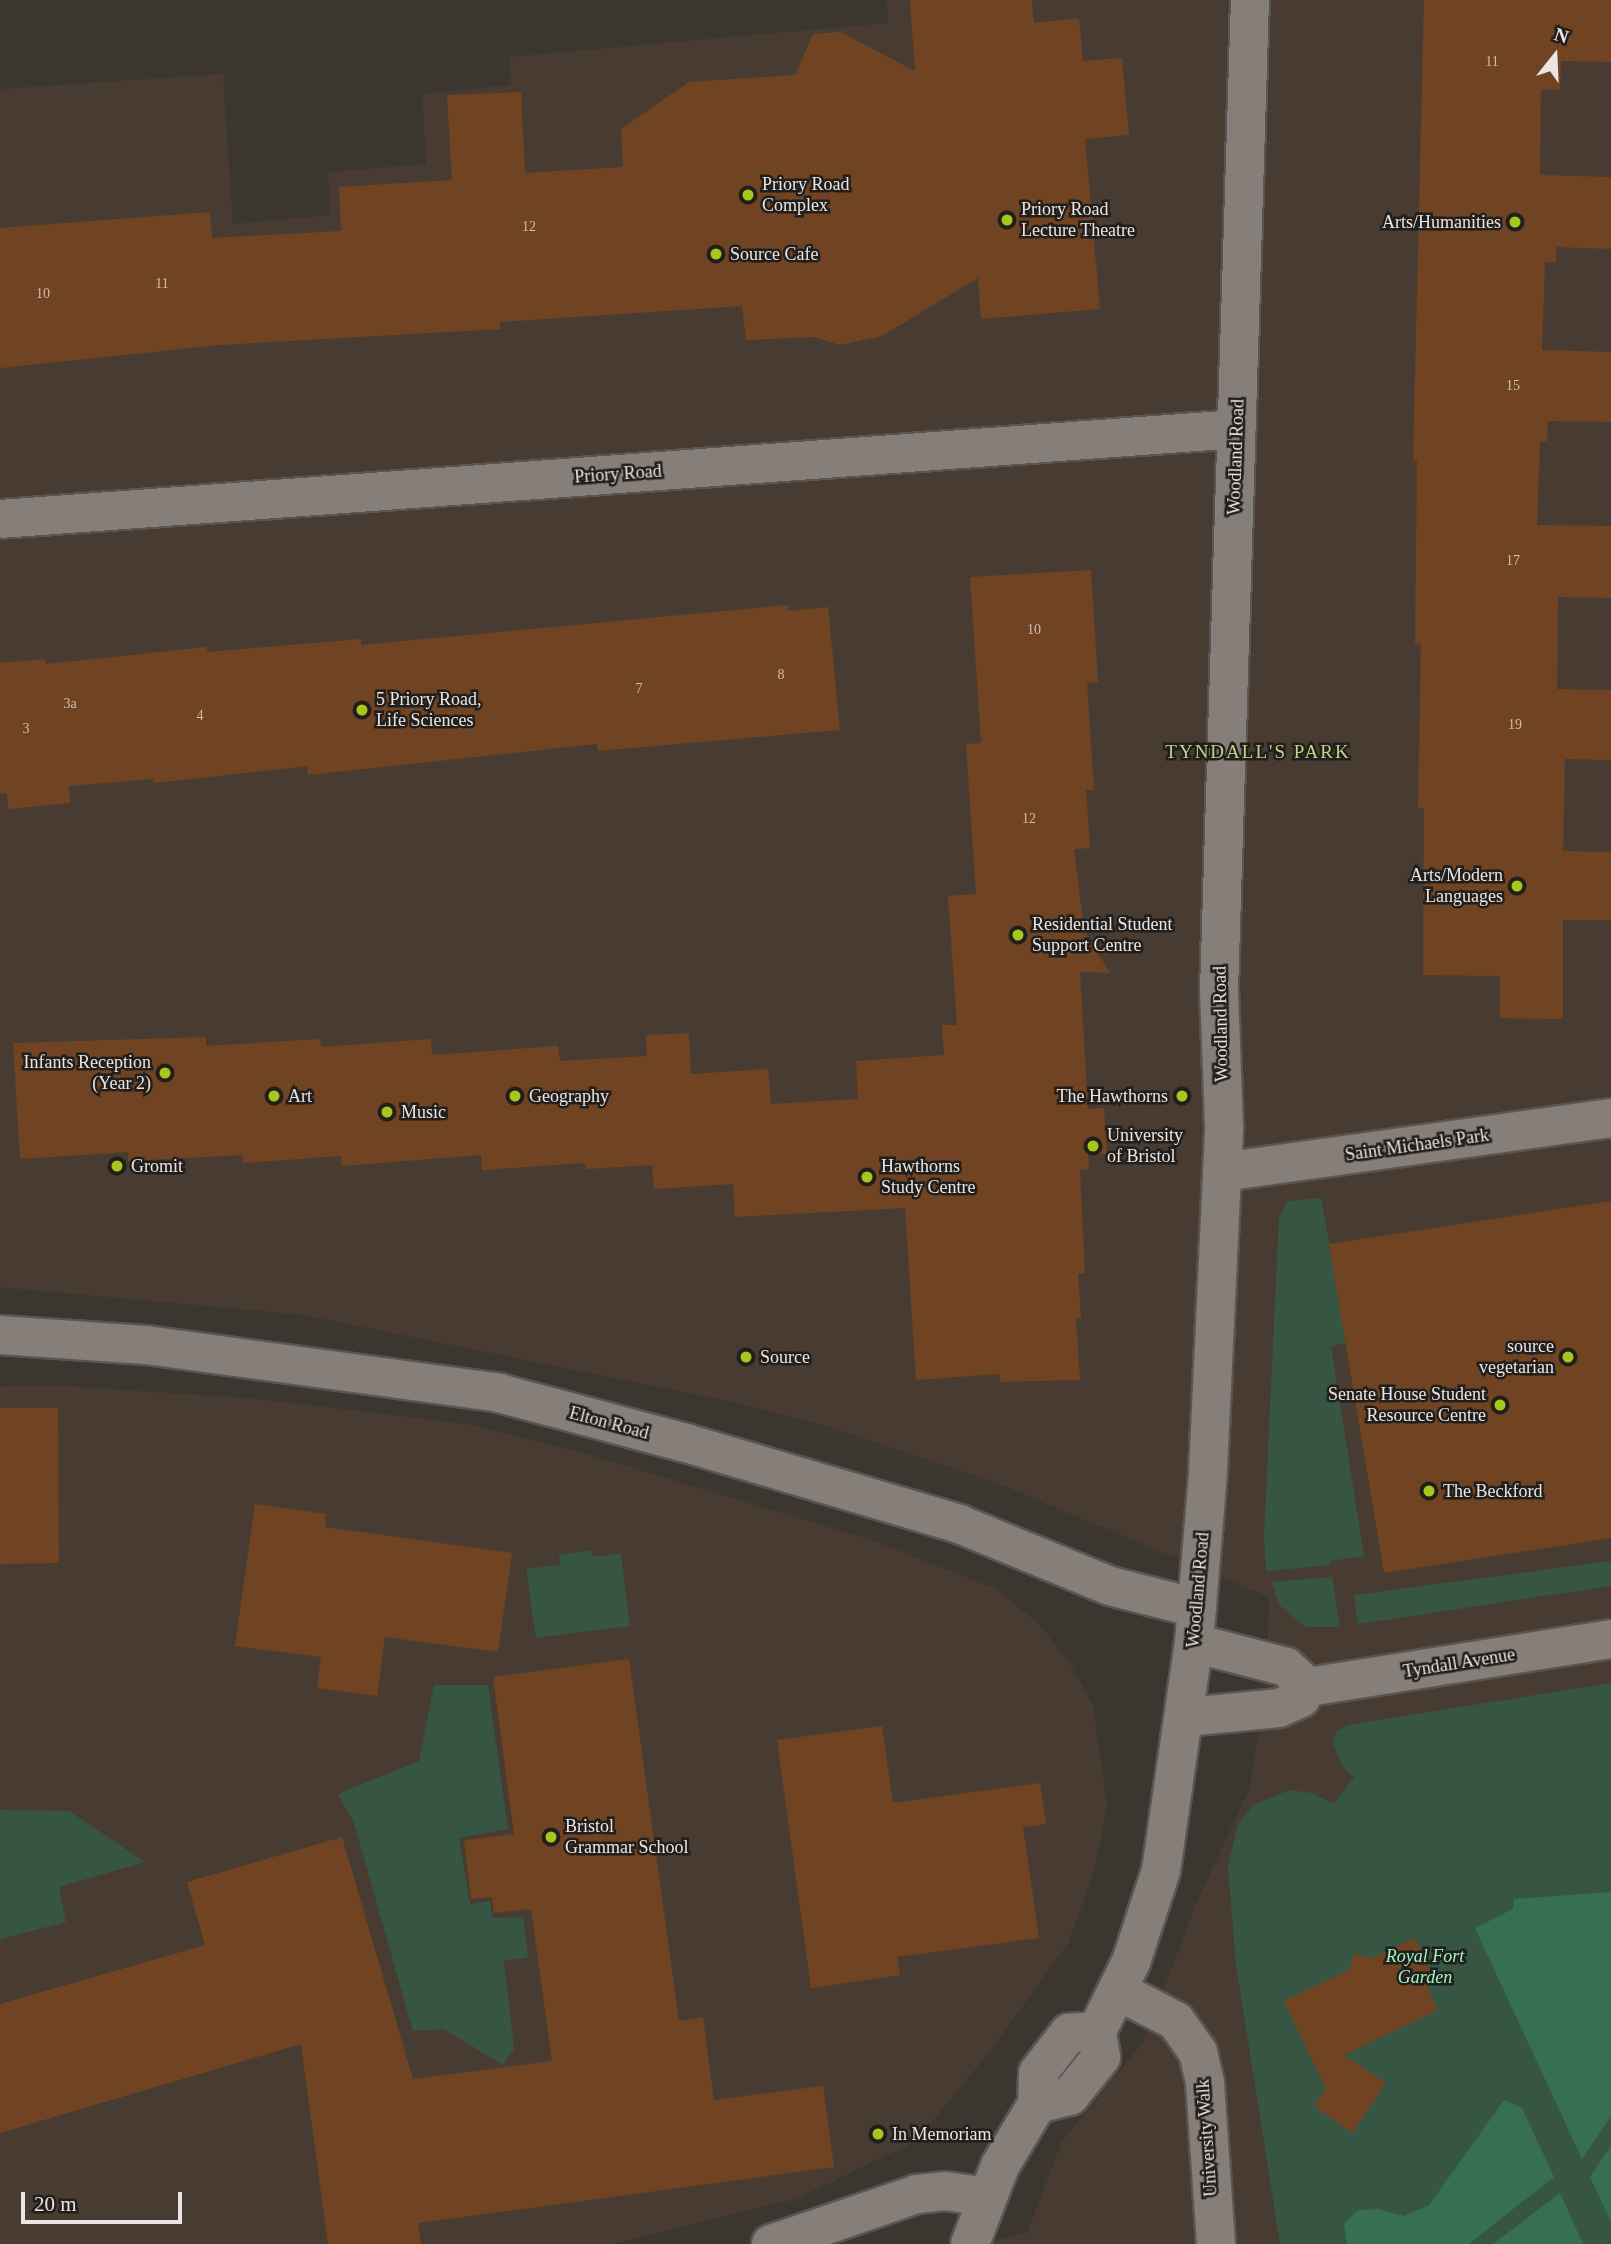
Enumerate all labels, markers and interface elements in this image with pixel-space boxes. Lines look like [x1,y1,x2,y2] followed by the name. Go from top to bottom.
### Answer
[1520,21,1590,91] north arrow
[1552,23,1571,48] text: N
[1485,54,1499,70] house number: 11
[762,174,849,216] place label: Priory Road Complex
[740,187,756,203] marker: Priory Road Complex
[1021,199,1135,242] place label: Priory Road Lecture Theatre
[1382,211,1501,233] place label: Arts/Humanities
[999,212,1015,228] marker: Priory Road Lecture Theatre
[1507,214,1523,230] marker: Arts/Humanities
[522,219,536,235] house number: 12
[730,243,818,265] place label: Source Cafe
[708,246,724,262] marker: Source Cafe
[155,276,169,292] house number: 11
[36,286,50,302] house number: 10
[1506,378,1520,394] house number: 15
[1223,399,1249,515] street label: Woodland Road
[574,460,662,488] street label: Priory Road
[1506,553,1520,569] house number: 17
[1027,622,1041,638] house number: 10
[778,667,784,683] house number: 8
[636,681,642,697] house number: 7
[376,689,481,732] place label: 5 Priory Road, Life Sciences
[63,696,77,712] house number: 3a
[354,702,370,718] marker: 5 Priory Road, Life Sciences
[196,708,204,724] house number: 4
[1508,717,1522,733] house number: 19
[22,721,30,737] house number: 3
[1167,741,1349,763] district label: TYNDALL'S PARK
[1022,811,1036,827] house number: 12
[1410,865,1503,908] place label: Arts/Modern Languages
[1509,878,1525,894] marker: Arts/Modern Languages
[1032,914,1172,956] place label: Residential Student Support Centre
[1010,927,1026,943] marker: Residential Student Support Centre
[1209,966,1233,1082] street label: Woodland Road
[24,1052,151,1094] place label: Infants Reception (Year 2)
[157,1065,173,1081] marker: Infants Reception (Year 2)
[288,1085,312,1107] place label: Art
[529,1085,609,1107] place label: Geography
[1057,1085,1168,1107] place label: The Hawthorns
[266,1088,282,1104] marker: Art
[507,1088,523,1104] marker: Geography
[1174,1088,1190,1104] marker: The Hawthorns
[401,1101,446,1123] place label: Music
[379,1104,395,1120] marker: Music
[1344,1124,1490,1166] street label: Saint Michaels Park
[1107,1125,1183,1168] place label: University of Bristol
[1085,1138,1101,1154] marker: University of Bristol
[131,1155,183,1177] place label: Gromit
[881,1156,975,1198] place label: Hawthorns Study Centre
[109,1158,125,1174] marker: Gromit
[859,1169,875,1185] marker: Hawthorns Study Centre
[1479,1336,1554,1378] place label: source vegetarian
[760,1346,810,1368] place label: Source
[738,1349,754,1365] marker: Source
[1560,1349,1576,1365] marker: source vegetarian
[1328,1384,1486,1426] place label: Senate House Student Resource Centre
[1492,1397,1508,1413] marker: Senate House Student Resource Centre
[567,1402,651,1444] street label: Elton Road
[1443,1480,1542,1502] place label: The Beckford
[1421,1483,1437,1499] marker: The Beckford
[1182,1531,1214,1649] street label: Woodland Road
[1401,1643,1517,1683] street label: Tyndall Avenue
[565,1816,688,1858] place label: Bristol Grammar School
[543,1829,559,1845] marker: Bristol Grammar School
[1386,1946,1464,1988] park label: Royal Fort Garden
[1192,2078,1222,2198] street label: University Walk
[892,2123,991,2145] place label: In Memoriam
[870,2126,886,2142] marker: In Memoriam
[24,2178,186,2222] scale bar
[34,2192,77,2216] text: 20 m

